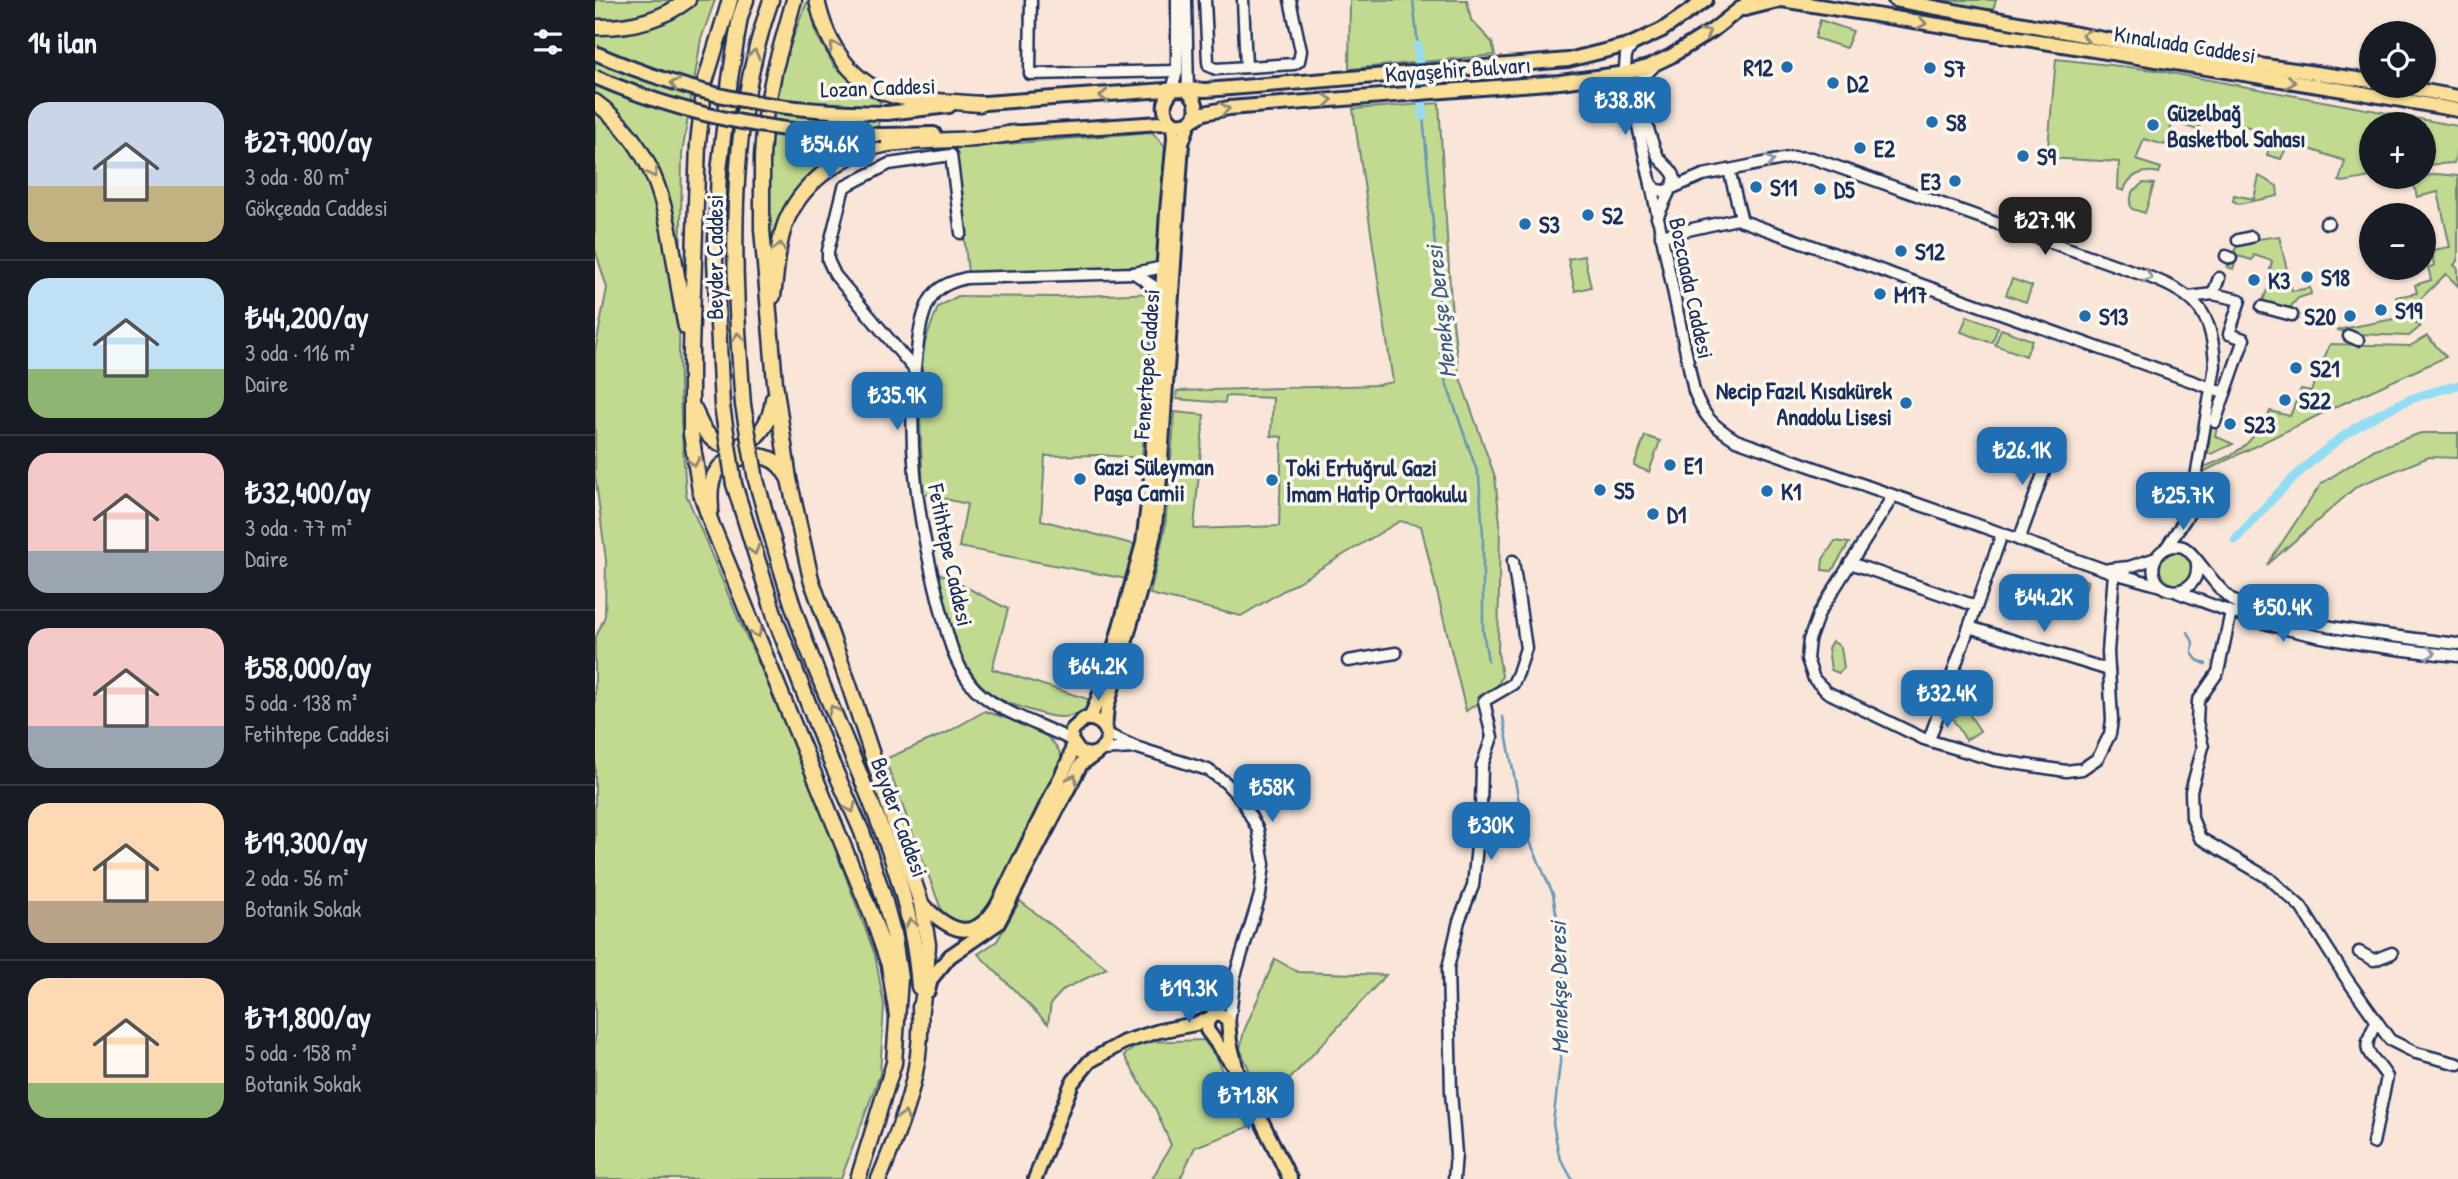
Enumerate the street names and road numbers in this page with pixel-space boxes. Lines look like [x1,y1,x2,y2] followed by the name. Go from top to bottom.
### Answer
[2112,18,2258,70] street label: Kınalıada Caddesi
[1384,48,1532,90] street label: Kayaşehir Bulvarı
[820,70,936,104] street label: Lozan Caddesi
[699,194,730,320] street label: Beyder Caddesi
[1662,214,1722,362] street label: Bozcaada Caddesi
[1125,288,1167,441] street label: Fenertepe Caddesi
[921,480,981,629] street label: Fetihtepe Caddesi
[864,753,936,881] street label: Beyder Caddesi

